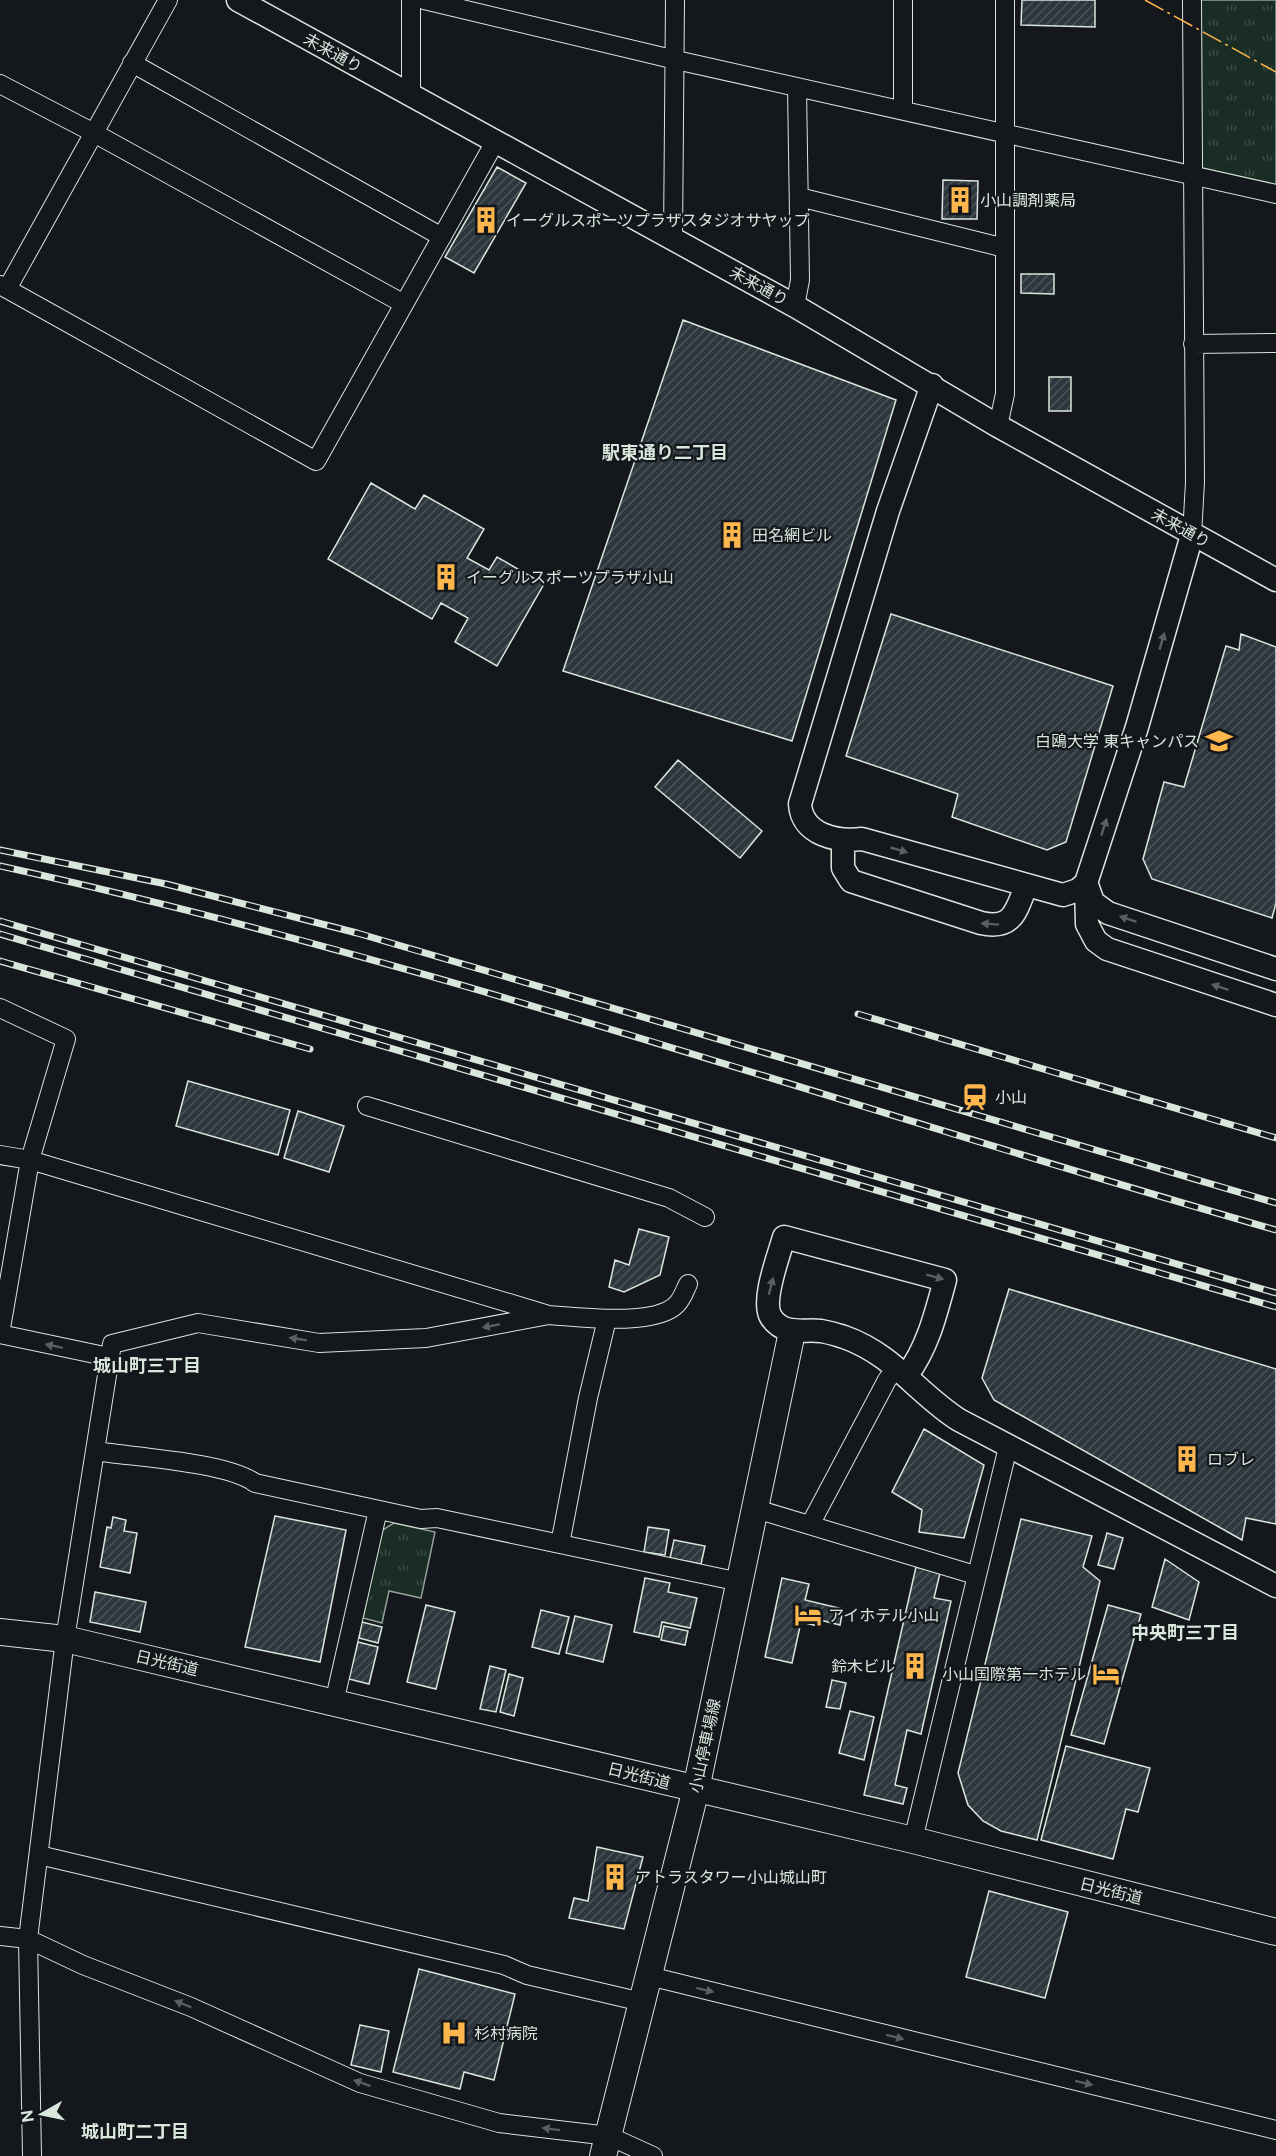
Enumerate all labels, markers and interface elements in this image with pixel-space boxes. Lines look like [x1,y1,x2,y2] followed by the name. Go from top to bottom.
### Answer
[300,29,366,77] street label: 未来通り
[945,185,975,215] building icon: 小山調剤薬局
[980,191,1076,210] place label: 小山調剤薬局
[471,205,501,235] building icon: イーグルスポーツプラザスタジオサヤップ
[506,211,810,230] place label: イーグルスポーツプラザスタジオサヤップ
[726,262,792,310] street label: 未来通り
[602,442,728,463] district label: 駅東通り二丁目
[1148,504,1214,552] street label: 未来通り
[717,520,747,550] building icon: 田名網ビル
[752,526,832,545] place label: 田名網ビル
[431,562,461,592] building icon: イーグルスポーツプラザ小山
[466,568,674,587] place label: イーグルスポーツプラザ小山
[1158,632,1167,650] one-way arrow
[1204,726,1234,756] school or university icon: 白鴎大学 東キャンパス
[1035,732,1199,751] place label: 白鴎大学 東キャンパス
[1100,818,1110,836] one-way arrow
[891,846,909,855] one-way arrow
[1119,914,1137,924] one-way arrow
[981,919,1000,929] one-way arrow
[1211,982,1229,991] one-way arrow
[960,1082,990,1112] station icon: 小山
[995,1088,1027,1107] place label: 小山
[926,1273,944,1283] one-way arrow
[766,1277,776,1295] one-way arrow
[482,1322,501,1331] one-way arrow
[288,1335,307,1344] one-way arrow
[45,1341,64,1350] one-way arrow
[93,1355,201,1376] district label: 城山町三丁目
[1172,1444,1202,1474] building icon: ロブレ
[1207,1450,1255,1469] place label: ロブレ
[793,1600,823,1630] hotel icon: アイホテル小山
[828,1606,939,1625] place label: アイホテル小山
[1131,1622,1239,1643] district label: 中央町三丁目
[134,1647,200,1679] street label: 日光街道
[900,1651,930,1681] building icon: 鈴木ビル
[831,1657,895,1676] place label: 鈴木ビル
[1091,1659,1121,1689] hotel icon: 小山国際第一ホテル
[942,1665,1086,1684] place label: 小山国際第一ホテル
[686,1697,724,1795] street label: 小山停車場線
[606,1759,672,1793] street label: 日光街道
[600,1862,630,1892] building icon: アトラスタワー小山城山町
[635,1868,827,1887] place label: アトラスタワー小山城山町
[1078,1874,1144,1908] street label: 日光街道
[696,1986,715,1996] one-way arrow
[174,1999,192,2009] one-way arrow
[439,2018,469,2048] hospital icon: 杉村病院
[474,2024,538,2043] place label: 杉村病院
[886,2032,904,2042] one-way arrow
[353,2077,371,2087] one-way arrow
[1075,2079,1093,2089] one-way arrow
[12,2084,72,2144] north arrow
[17,2109,38,2124] text: N
[81,2121,189,2142] district label: 城山町二丁目
[541,2124,560,2134] one-way arrow

